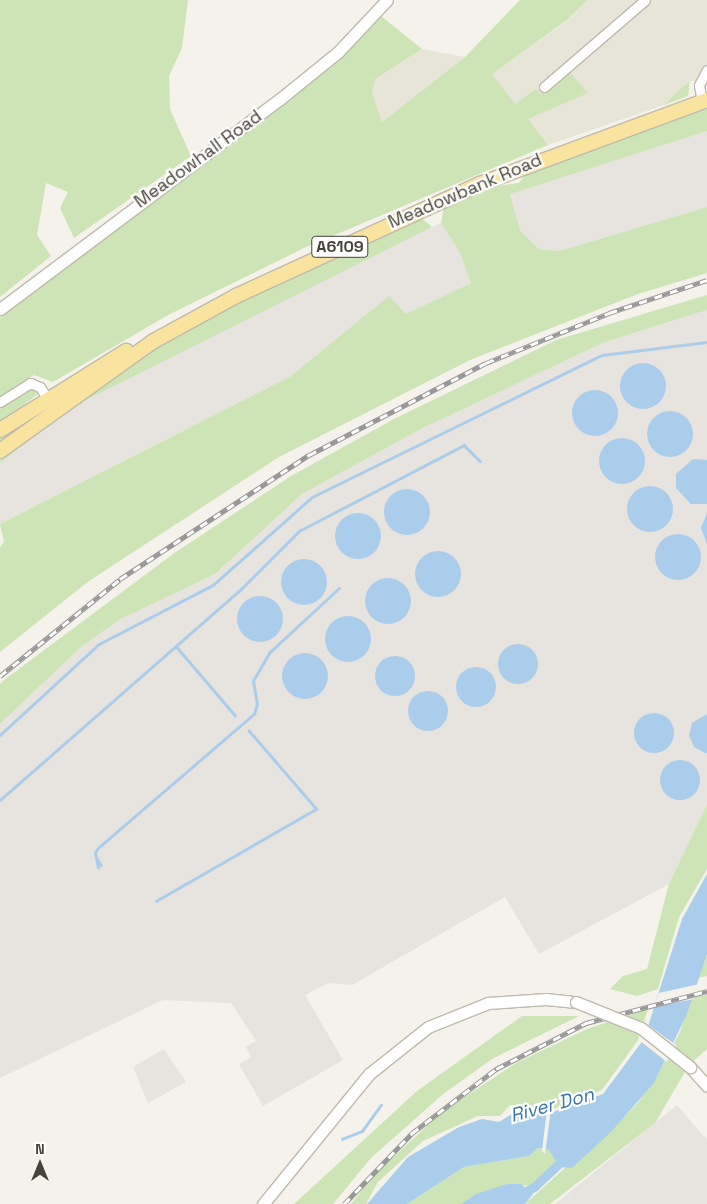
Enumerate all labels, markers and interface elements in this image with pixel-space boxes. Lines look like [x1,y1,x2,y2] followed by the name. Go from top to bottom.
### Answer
[130,106,266,212] street label: Meadowhall Road
[385,149,545,233] street label: Meadowbank Road
[311,233,369,260] road number: A6109
[508,1083,596,1127] water label: River Don
[15,1139,65,1189] north arrow
[35,1140,45,1158] text: N

